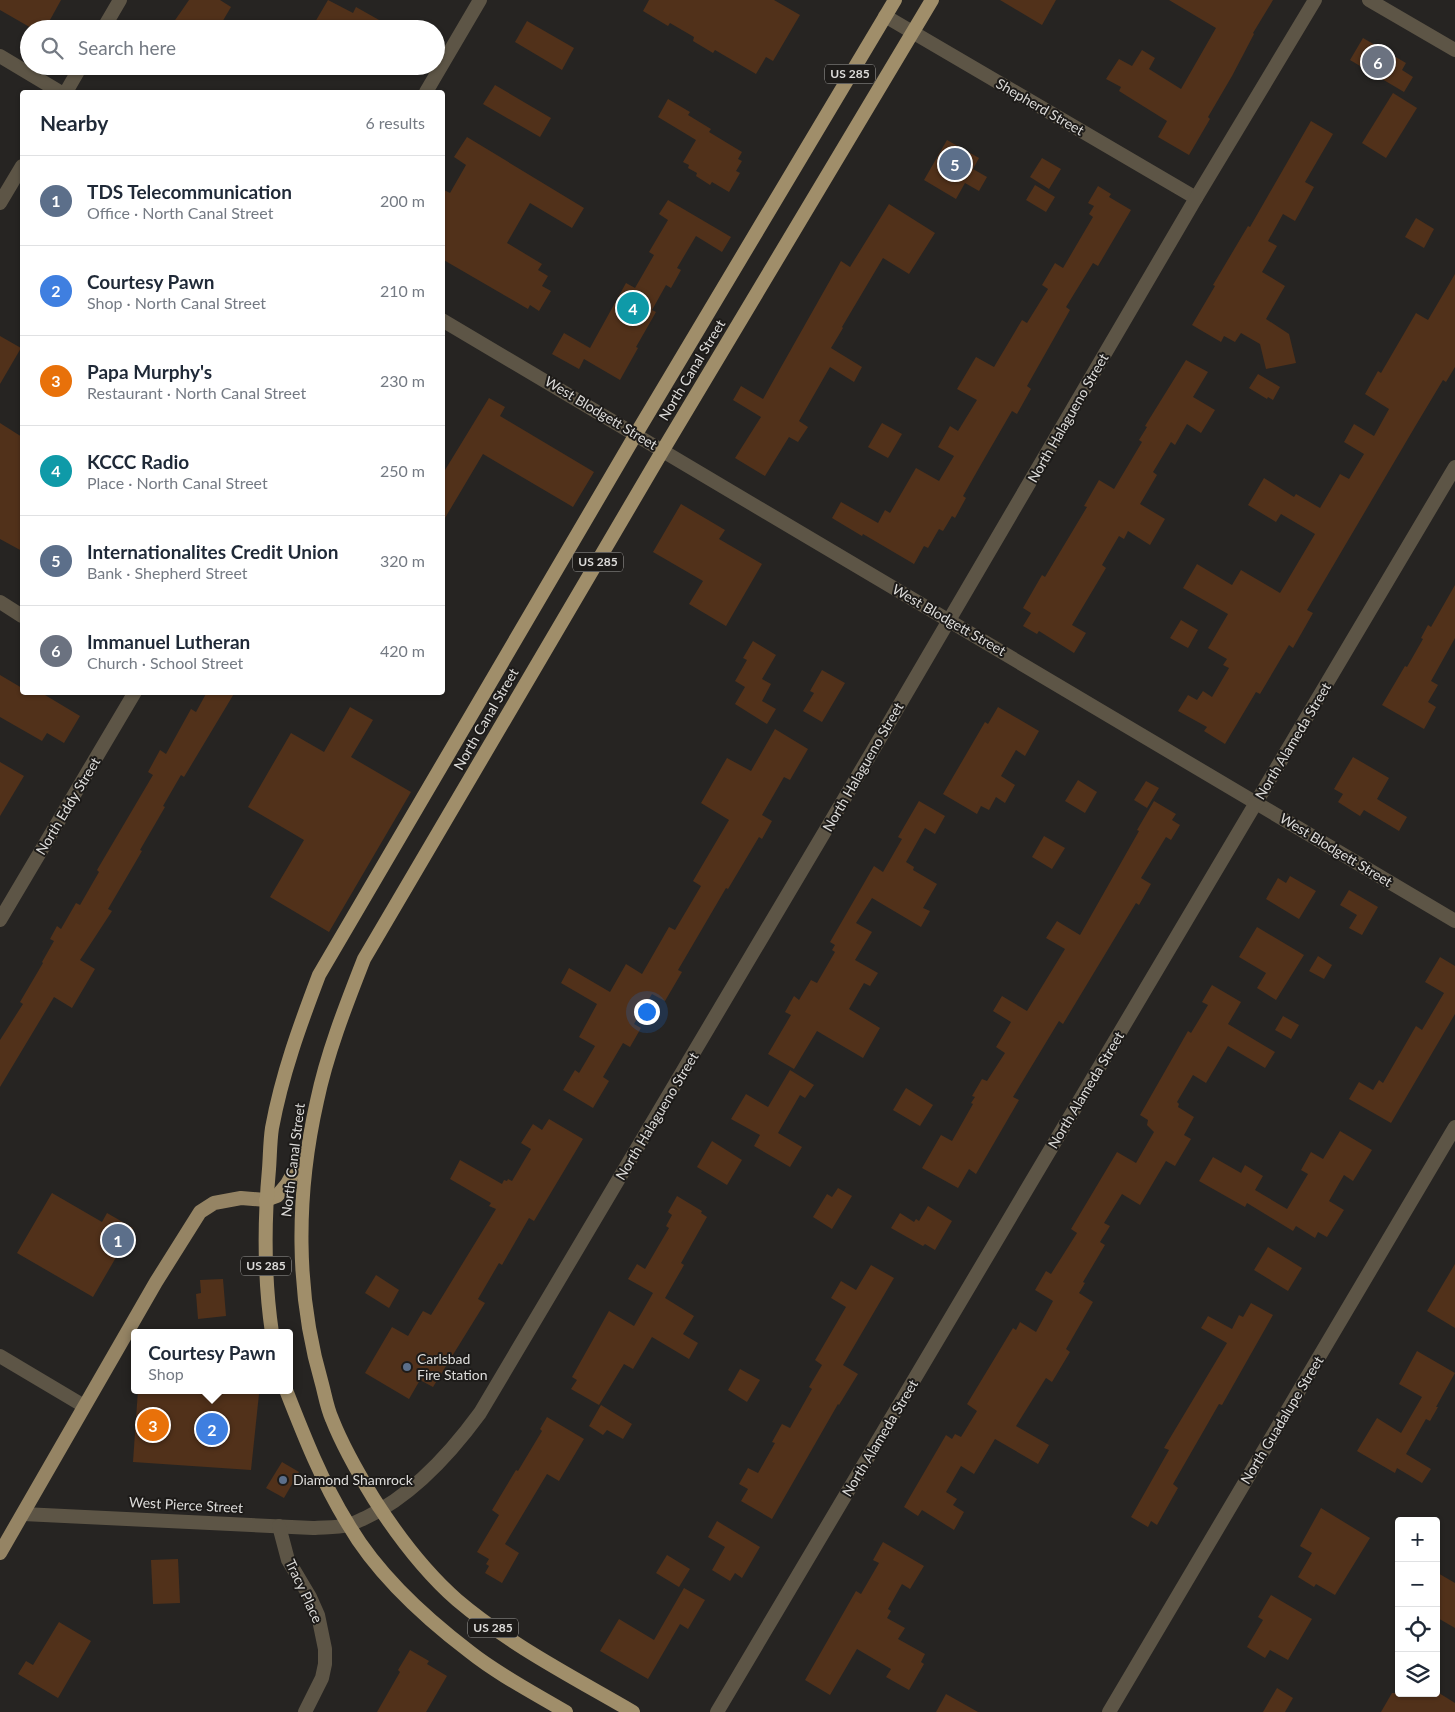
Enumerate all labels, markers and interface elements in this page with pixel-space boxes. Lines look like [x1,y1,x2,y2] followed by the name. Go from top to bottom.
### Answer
[20,20,445,75] search box
[38,34,66,62] icon: search
[78,36,176,59] text: Search here
[1362,43,1394,81] pin: 6
[825,64,875,84] road number: US 285
[993,74,1087,139] street label: Shepherd Street
[40,110,108,135] text: Nearby
[365,113,425,132] text: 6 results
[939,145,971,183] pin: 5
[87,180,292,203] text: TDS Telecommunication
[51,191,61,210] text: 1
[380,191,425,210] text: 200 m
[87,203,273,222] text: Office · North Canal Street
[87,270,215,293] text: Courtesy Pawn
[51,281,61,300] text: 2
[380,281,425,300] text: 210 m
[617,289,649,327] pin: 4
[87,293,266,312] text: Shop · North Canal Street
[655,316,728,423] street label: North Canal Street
[1024,350,1112,485] street label: North Halagueno Street
[87,360,212,383] text: Papa Murphy's
[51,371,61,390] text: 3
[380,371,425,390] text: 230 m
[542,372,661,453] street label: West Blodgett Street
[87,383,306,402] text: Restaurant · North Canal Street
[87,450,189,473] text: KCCC Radio
[51,461,61,480] text: 4
[380,461,425,480] text: 250 m
[87,473,268,492] text: Place · North Canal Street
[87,540,338,563] text: Internationalites Credit Union
[51,551,61,570] text: 5
[380,551,425,570] text: 320 m
[573,552,623,572] road number: US 285
[87,563,248,582] text: Bank · Shepherd Street
[889,580,1009,659] street label: West Blodgett Street
[87,630,250,653] text: Immanuel Lutheran
[51,641,61,660] text: 6
[380,641,425,660] text: 420 m
[87,653,243,672] text: Church · School Street
[450,665,522,773] street label: North Canal Street
[1251,679,1334,802] street label: North Alameda Street
[819,699,907,834] street label: North Halagueno Street
[32,754,103,858] street label: North Eddy Street
[1277,809,1396,890] street label: West Blodgett Street
[634,999,660,1025] your location
[1044,1028,1127,1151] street label: North Alameda Street
[612,1049,702,1183] street label: North Halagueno Street
[277,1102,308,1218] street label: North Canal Street
[102,1221,134,1259] pin: 1
[241,1256,291,1276] road number: US 285
[131,1329,293,1394] popup
[148,1341,276,1364] text: Courtesy Pawn
[417,1350,488,1383] place label: Carlsbad Fire Station
[1237,1353,1327,1487] street label: North Guadalupe Street
[401,1361,413,1373] marker: Carlsbad Fire Station
[148,1364,184,1383] text: Shop
[838,1376,921,1499] street label: North Alameda Street
[137,1406,169,1444] pin: 3
[196,1410,228,1448] pin: 2
[293,1471,414,1488] place label: Diamond Shamrock
[277,1474,289,1486] marker: Diamond Shamrock
[129,1493,243,1516] street label: West Pierce Street
[1395,1517,1440,1697] map controls
[1395,1517,1440,1562] button: +
[282,1556,327,1625] street label: Tracy Place
[1395,1562,1440,1607] button: −
[1395,1607,1440,1652] button: locate
[468,1619,518,1638] road number: US 285
[1395,1652,1440,1697] button: layers

